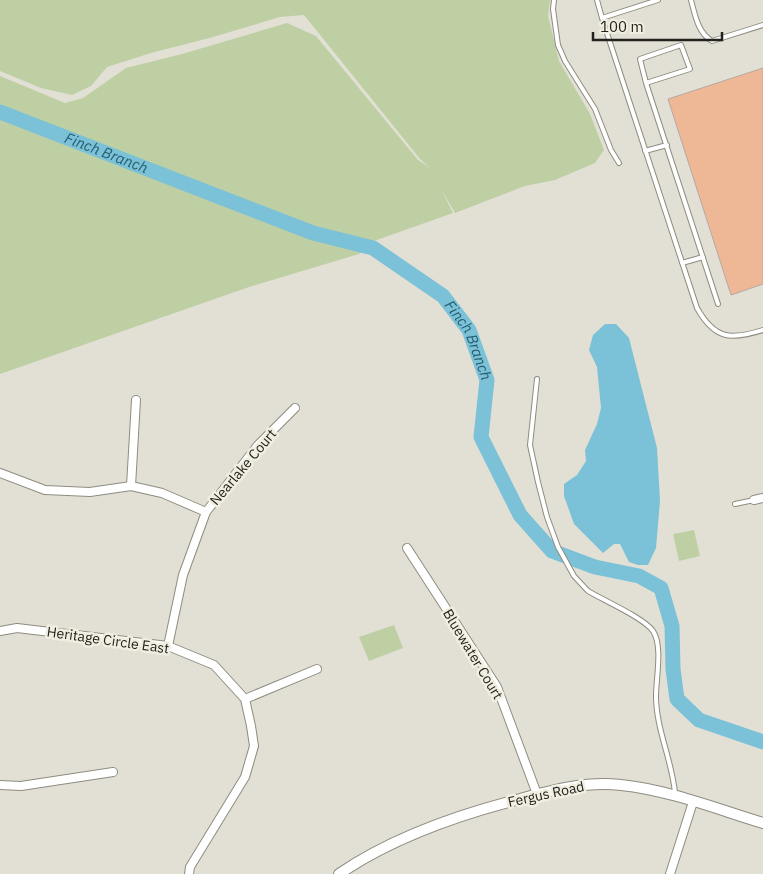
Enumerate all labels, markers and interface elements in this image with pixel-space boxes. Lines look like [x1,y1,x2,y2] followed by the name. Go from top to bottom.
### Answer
[593,10,722,42] scale bar
[600,17,644,36] text: 100 m
[62,128,151,177] water label: Finch Branch
[441,296,496,383] water label: Finch Branch
[206,425,280,509] street label: Nearlake Court
[439,606,507,703] street label: Bluewater Court
[46,623,170,658] street label: Heritage Circle East
[506,777,586,811] street label: Fergus Road

